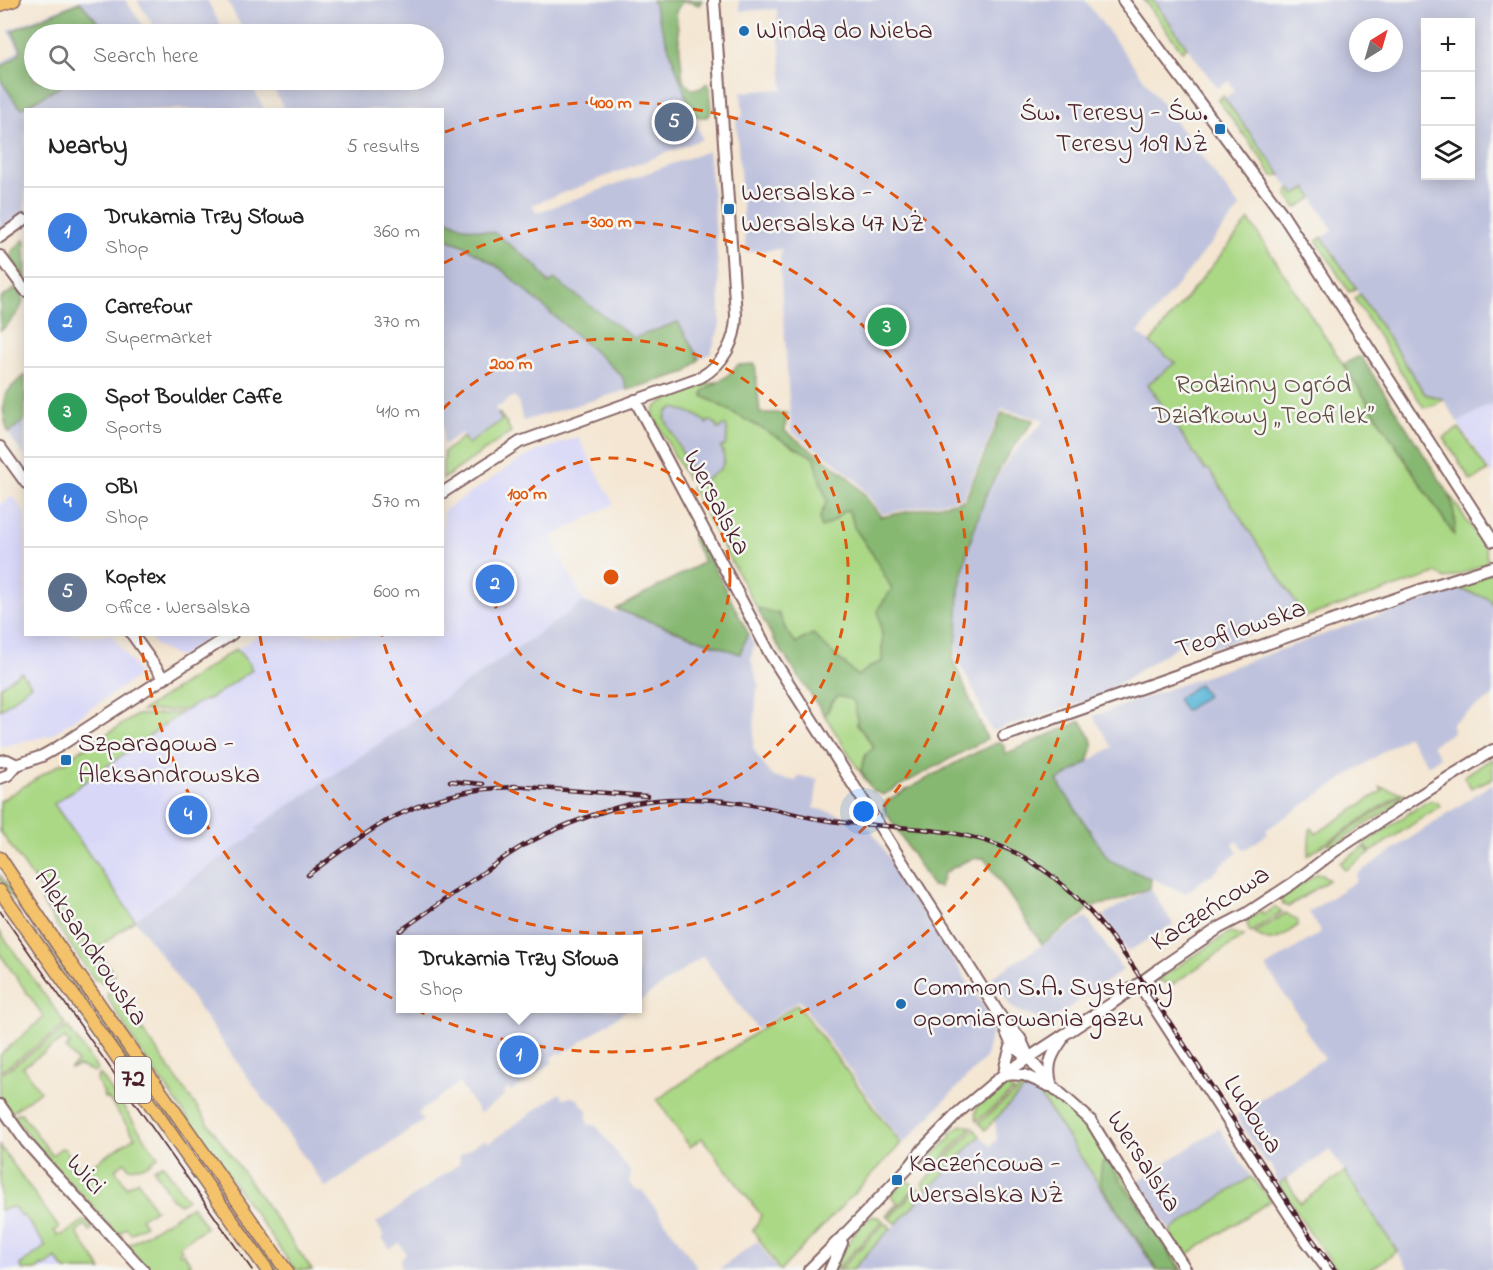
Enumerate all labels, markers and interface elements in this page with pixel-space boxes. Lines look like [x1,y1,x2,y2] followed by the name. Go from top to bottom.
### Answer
[756,12,933,51] place label: Windą do Nieba
[1349,18,1403,72] north arrow
[1421,18,1475,180] map controls
[1421,18,1475,72] button: +
[24,24,444,90] search box
[737,24,751,38] marker: Windą do Nieba
[45,41,78,74] icon: search
[93,41,198,73] text: Search here
[1421,72,1475,126] button: −
[590,91,632,117] text: 400 m
[1020,94,1208,164] place label: Św. Teresy - Św. Teresy 109 NŻ
[654,100,694,144] pin: 5
[1213,122,1227,136] marker: Św. Teresy - Św. Teresy 109 NŻ
[1421,126,1475,180] button: layers
[48,128,127,166] text: Nearby
[347,133,420,162] text: 5 results
[741,174,925,244] place label: Wersalska - Wersalska 47 NŻ
[105,202,304,234] text: Drukarnia Trzy Słowa
[722,202,736,216] marker: Wersalska - Wersalska 47 NŻ
[589,210,632,236] text: 300 m
[64,218,71,247] text: 1
[374,218,420,247] text: 360 m
[105,234,149,263] text: Shop
[105,292,192,324] text: Carrefour
[868,304,906,350] pin: 3
[63,308,72,337] text: 2
[374,308,420,337] text: 370 m
[105,324,212,353] text: Supermarket
[489,352,533,378] text: 200 m
[1151,366,1375,436] park label: Rodzinny Ogród Działkowy „Teofilek”
[105,382,282,414] text: Spot Boulder Caffe
[63,398,72,427] text: 3
[376,398,420,427] text: 410 m
[105,414,162,443] text: Sports
[672,443,760,563] street label: Wersalska
[105,472,138,504] text: OBI
[507,482,547,508] text: 100 m
[63,488,72,517] text: 4
[371,488,420,517] text: 570 m
[105,504,149,533] text: Shop
[105,562,166,594] text: Koptex
[476,562,514,606] pin: 2
[601,567,621,587] centre of rings
[62,578,73,607] text: 5
[373,578,420,607] text: 600 m
[1171,590,1311,670] street label: Teofilowska
[105,594,250,623] text: Office · Wersalska
[78,725,260,795] place label: Szparagowa - Aleksandrowska
[59,753,73,767] marker: Szparagowa - Aleksandrowska
[168,792,207,838] pin: 4
[849,797,878,826] your location
[1144,856,1278,962] street label: Kaczeńcowa
[23,862,157,1034] street label: Aleksandrowska
[396,935,642,1013] popup
[419,944,619,976] text: Drukarnia Trzy Słowa
[913,969,1173,1039] place label: Common S.A. Systemy opomiarowania gazu
[419,976,463,1005] text: Shop
[894,997,908,1011] marker: Common S.A. Systemy opomiarowania gazu
[500,1032,538,1078] pin: 1
[115,1057,151,1103] road number: 72
[1212,1068,1292,1162] street label: Ludowa
[1095,1103,1191,1221] street label: Wersalska
[909,1145,1064,1215] place label: Kaczeńcowa - Wersalska NŻ
[56,1146,114,1204] street label: Wici
[890,1173,904,1187] marker: Kaczeńcowa - Wersalska NŻ

